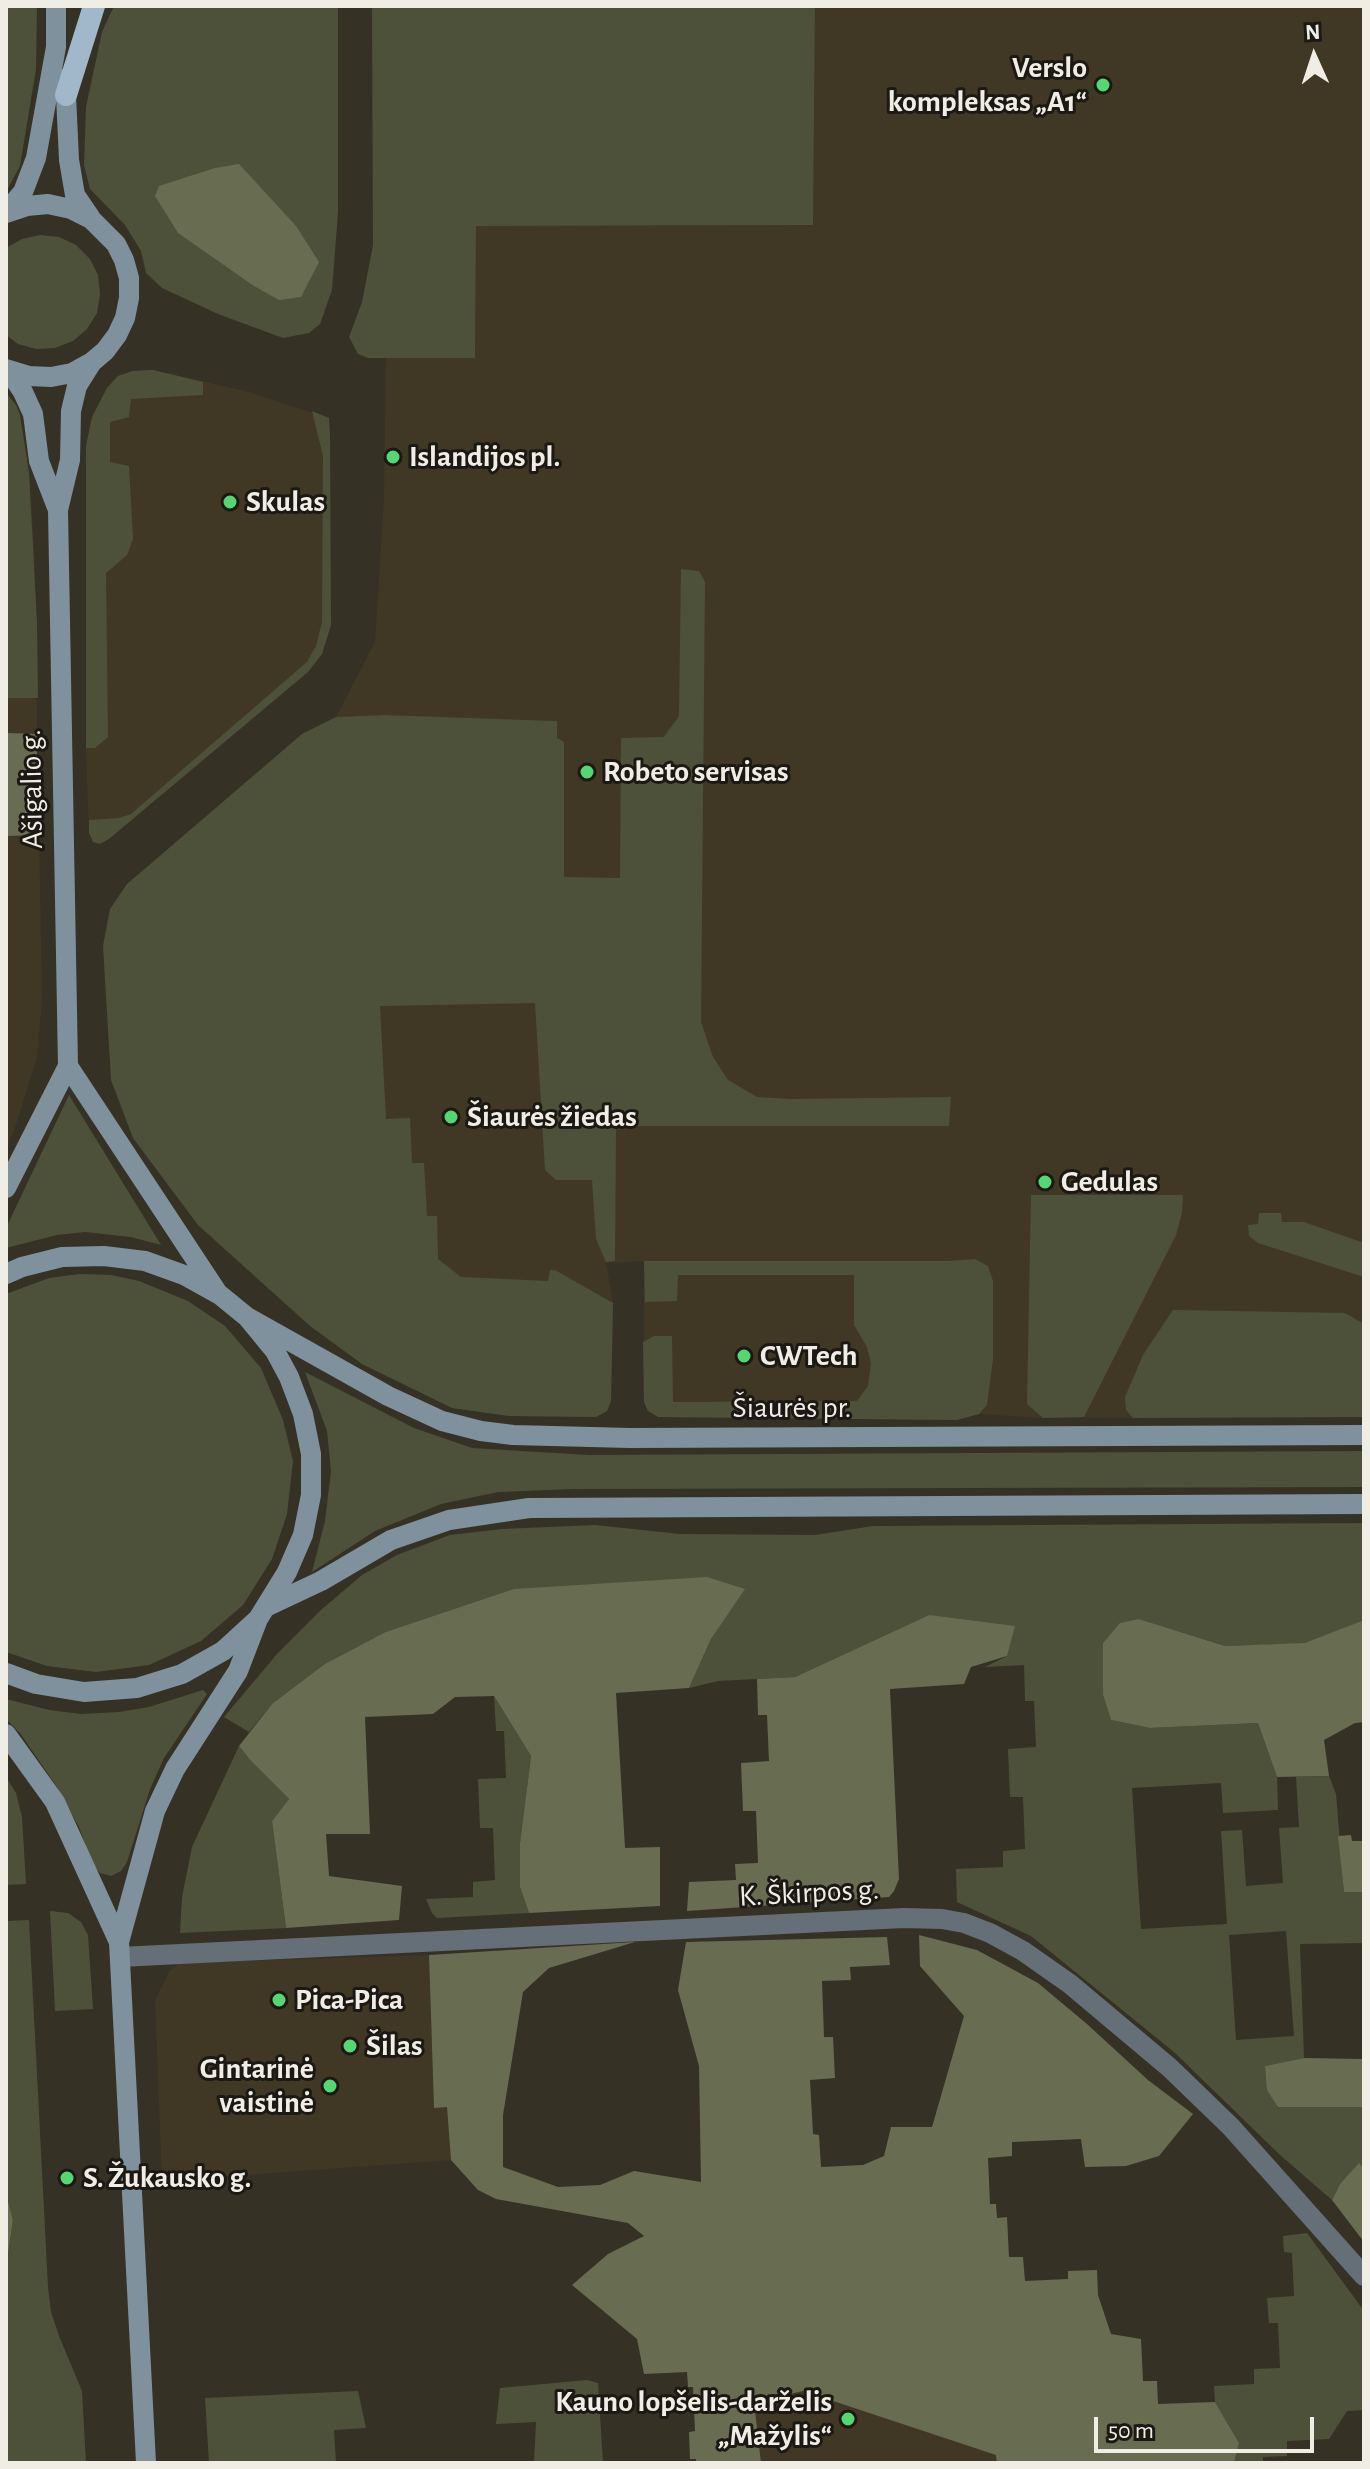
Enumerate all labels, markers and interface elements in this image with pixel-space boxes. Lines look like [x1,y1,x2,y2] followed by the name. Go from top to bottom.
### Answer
[1274,16,1354,96] north arrow
[1305,21,1321,43] text: N
[888,50,1087,120] place label: Verslo kompleksas „A1“
[1094,76,1112,94] marker: Verslo kompleksas „A1“
[409,439,560,475] place label: Islandijos pl.
[384,448,402,466] marker: Islandijos pl.
[246,484,325,520] place label: Skulas
[221,493,239,511] marker: Skulas
[13,729,51,849] street label: Ašigalio g.
[603,754,789,790] place label: Robeto servisas
[578,763,596,781] marker: Robeto servisas
[467,1099,637,1135] place label: Šiaurės žiedas
[442,1108,460,1126] marker: Šiaurės žiedas
[1061,1164,1158,1200] place label: Gedulas
[1036,1173,1054,1191] marker: Gedulas
[760,1338,857,1374] place label: CWTech
[735,1347,753,1365] marker: CWTech
[733,1390,851,1426] street label: Šiaurės pr.
[738,1871,880,1915] street label: K. Škirpos g.
[295,1982,403,2018] place label: Pica-Pica
[270,1991,288,2009] marker: Pica-Pica
[366,2028,423,2064] place label: Šilas
[341,2037,359,2055] marker: Šilas
[200,2051,314,2122] place label: Gintarinė vaistinė
[321,2077,339,2095] marker: Gintarinė vaistinė
[83,2160,251,2196] place label: S. Žukausko g.
[58,2169,76,2187] marker: S. Žukausko g.
[555,2384,832,2454] place label: Kauno lopšelis-darželis „Mažylis“
[1098,2401,1318,2451] scale bar
[839,2410,857,2428] marker: Kauno lopšelis-darželis „Mažylis“
[1108,2419,1154,2443] text: 50 m

